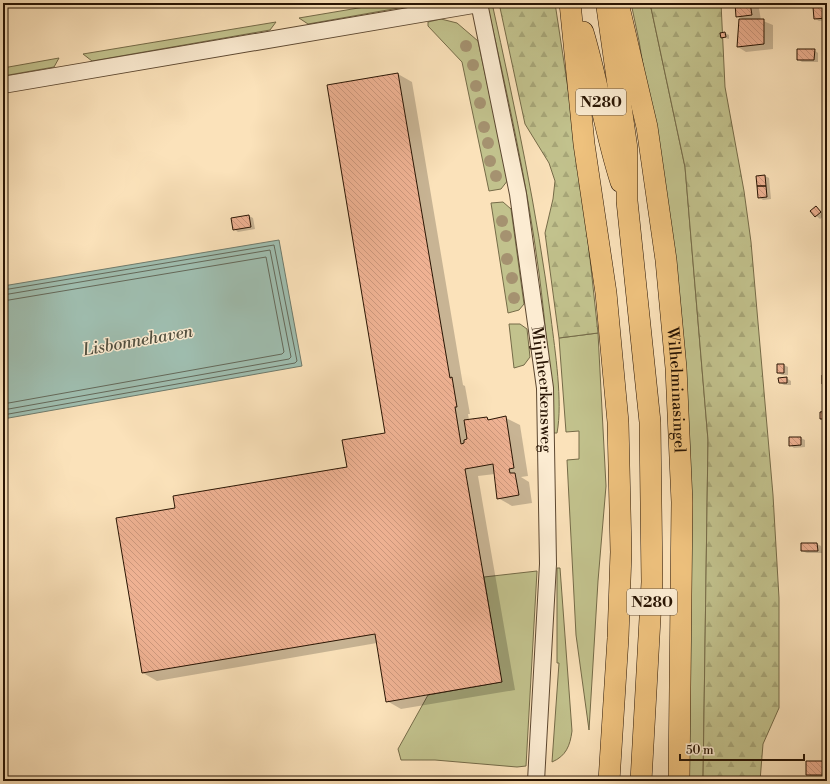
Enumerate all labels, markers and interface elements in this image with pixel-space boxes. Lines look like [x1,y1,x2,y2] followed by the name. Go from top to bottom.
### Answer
[576,89,626,115] road number: N280
[80,320,195,362] water label: Lisbonnehaven
[527,325,556,454] street label: Mijnheerkensweg
[662,325,690,454] street label: Wilhelminasingel
[627,589,677,615] road number: N280
[680,736,804,762] scale bar
[686,743,714,758] text: 50 m

